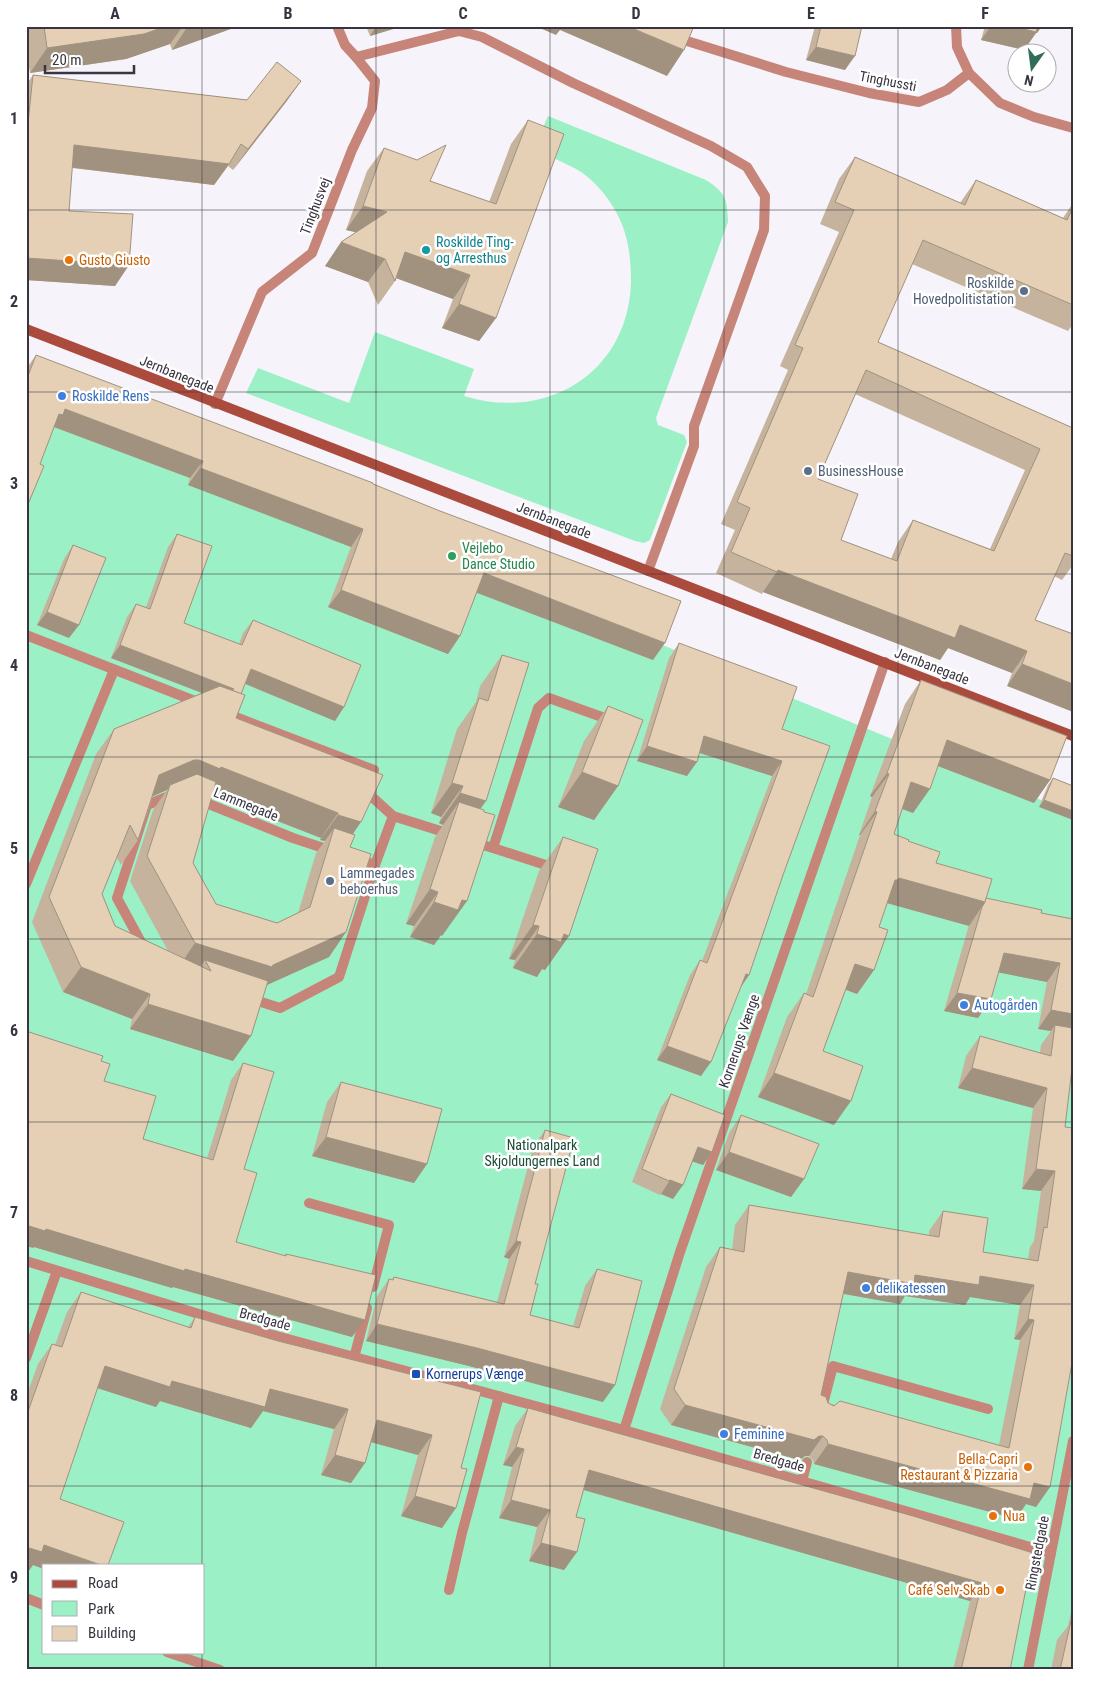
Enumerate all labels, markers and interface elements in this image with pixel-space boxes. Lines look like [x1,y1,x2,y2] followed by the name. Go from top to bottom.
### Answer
[110,4,120,23] text: A
[284,4,293,23] text: B
[458,4,468,23] text: C
[631,4,641,23] text: D
[807,4,815,23] text: E
[981,4,989,23] text: F
[45,42,134,74] scale bar
[1006,42,1056,92] north arrow
[52,51,82,69] text: 20 m
[858,68,918,94] street label: Tinghussti
[1023,72,1035,89] text: N
[10,109,18,128] text: 1
[297,175,333,237] street label: Tinghusvej
[436,234,514,266] place label: Roskilde Ting- og Arresthus
[420,244,432,256] marker: Roskilde Ting- og Arresthus
[79,252,150,268] place label: Gusto Giusto
[63,254,75,266] marker: Gusto Giusto
[913,275,1014,307] place label: Roskilde Hovedpolitistation
[1018,285,1030,297] marker: Roskilde Hovedpolitistation
[10,292,18,311] text: 2
[138,352,217,396] street label: Jernbanegade
[72,388,149,404] place label: Roskilde Rens
[56,390,68,402] marker: Roskilde Rens
[818,463,904,479] place label: BusinessHouse
[802,465,814,477] marker: BusinessHouse
[10,474,18,493] text: 3
[515,498,594,542] street label: Jernbanegade
[462,540,535,572] place label: Vejlebo Dance Studio
[446,550,458,562] marker: Vejlebo Dance Studio
[893,644,972,688] street label: Jernbanegade
[10,656,18,675] text: 4
[211,784,281,824] street label: Lammegade
[10,839,18,858] text: 5
[340,865,415,897] place label: Lammegades beboerhus
[324,875,336,887] marker: Lammegades beboerhus
[715,992,763,1090] street label: Kornerups Vænge
[974,997,1038,1013] place label: Autogården
[958,999,970,1011] marker: Autogården
[10,1021,18,1040] text: 6
[484,1137,600,1169] park label: Nationalpark Skjoldungernes Land
[10,1203,18,1222] text: 7
[876,1280,946,1296] place label: delikatessen
[860,1282,872,1294] marker: delikatessen
[238,1304,293,1334] street label: Bredgade
[426,1366,524,1382] place label: Kornerups Vænge
[410,1368,422,1380] marker: Kornerups Vænge
[10,1386,18,1405] text: 8
[734,1426,785,1442] place label: Feminine
[718,1428,730,1440] marker: Feminine
[752,1445,807,1475] street label: Bredgade
[900,1451,1018,1483] place label: Bella-Capri Restaurant & Pizzaria
[1022,1461,1034,1473] marker: Bella-Capri Restaurant & Pizzaria
[1003,1508,1025,1524] place label: Nua
[987,1510,999,1522] marker: Nua
[1022,1514,1052,1592] street label: Ringstedgade
[42,1564,205,1654] legend
[10,1568,18,1587] text: 9
[88,1574,118,1592] text: Road
[908,1582,990,1598] place label: Café Selv-Skab
[994,1584,1006,1596] marker: Café Selv-Skab
[88,1600,115,1618] text: Park
[88,1624,136,1642] text: Building

